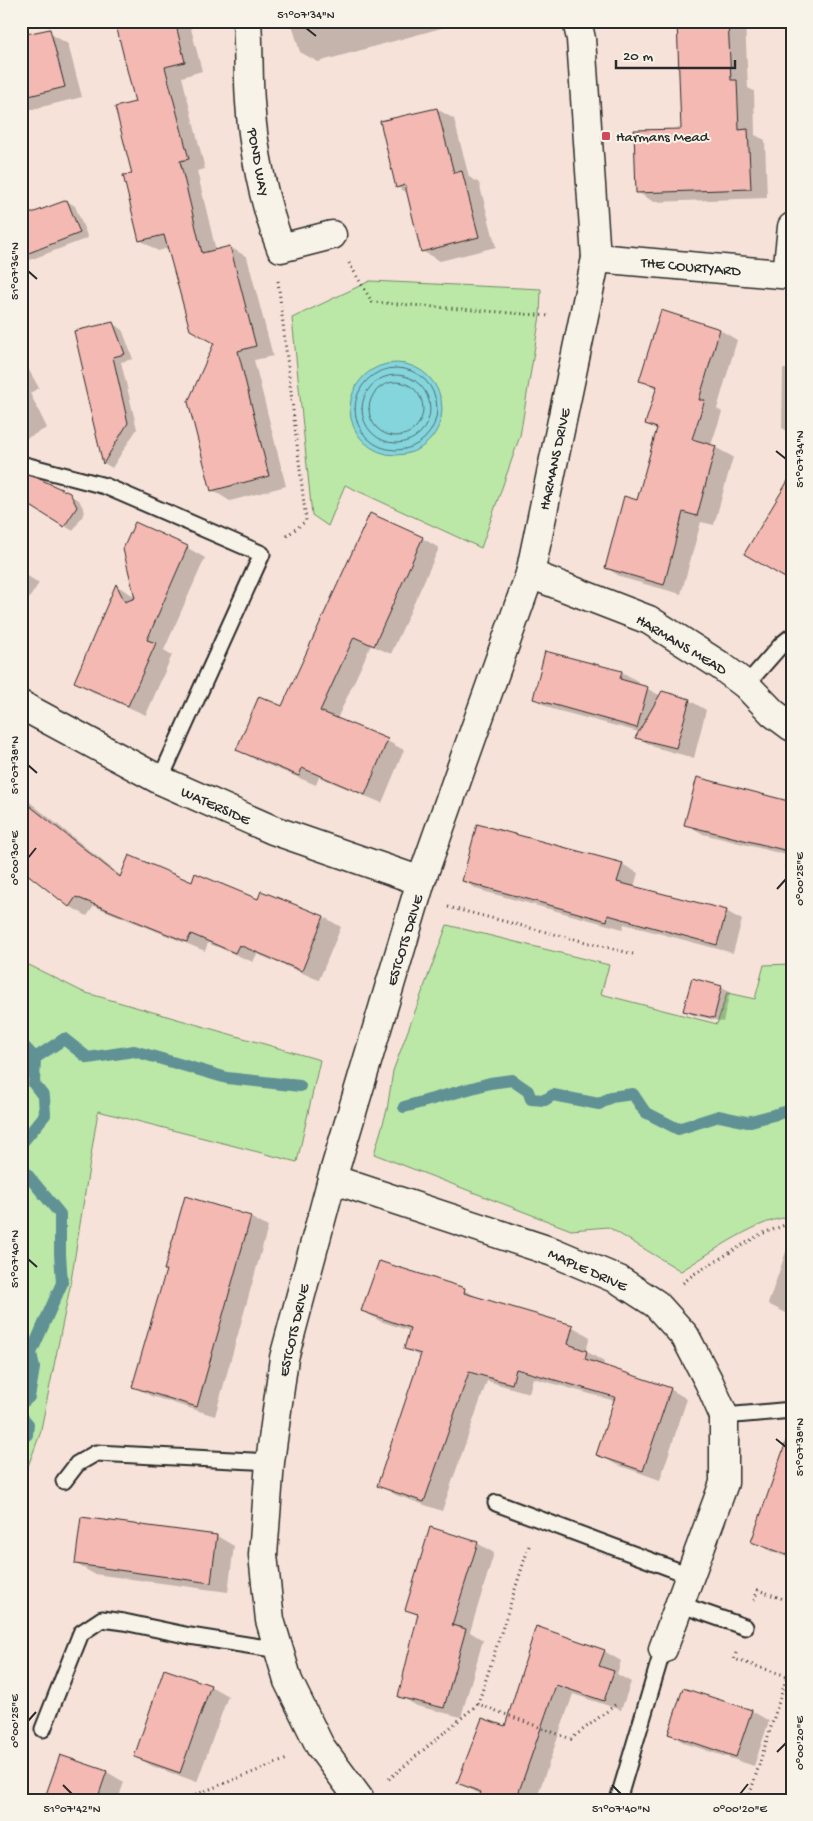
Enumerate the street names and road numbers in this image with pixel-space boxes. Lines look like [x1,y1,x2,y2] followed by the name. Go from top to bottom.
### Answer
[242,126,272,198] street label: POND WAY
[639,255,742,281] street label: THE COURTYARD
[536,406,576,512] street label: HARMANS DRIVE
[632,611,730,680] street label: HARMANS MEAD
[178,784,253,830] street label: WATERSIDE
[383,892,429,988] street label: ESTCOTS DRIVE
[545,1245,630,1297] street label: MAPLE DRIVE
[276,1282,314,1378] street label: ESTCOTS DRIVE

